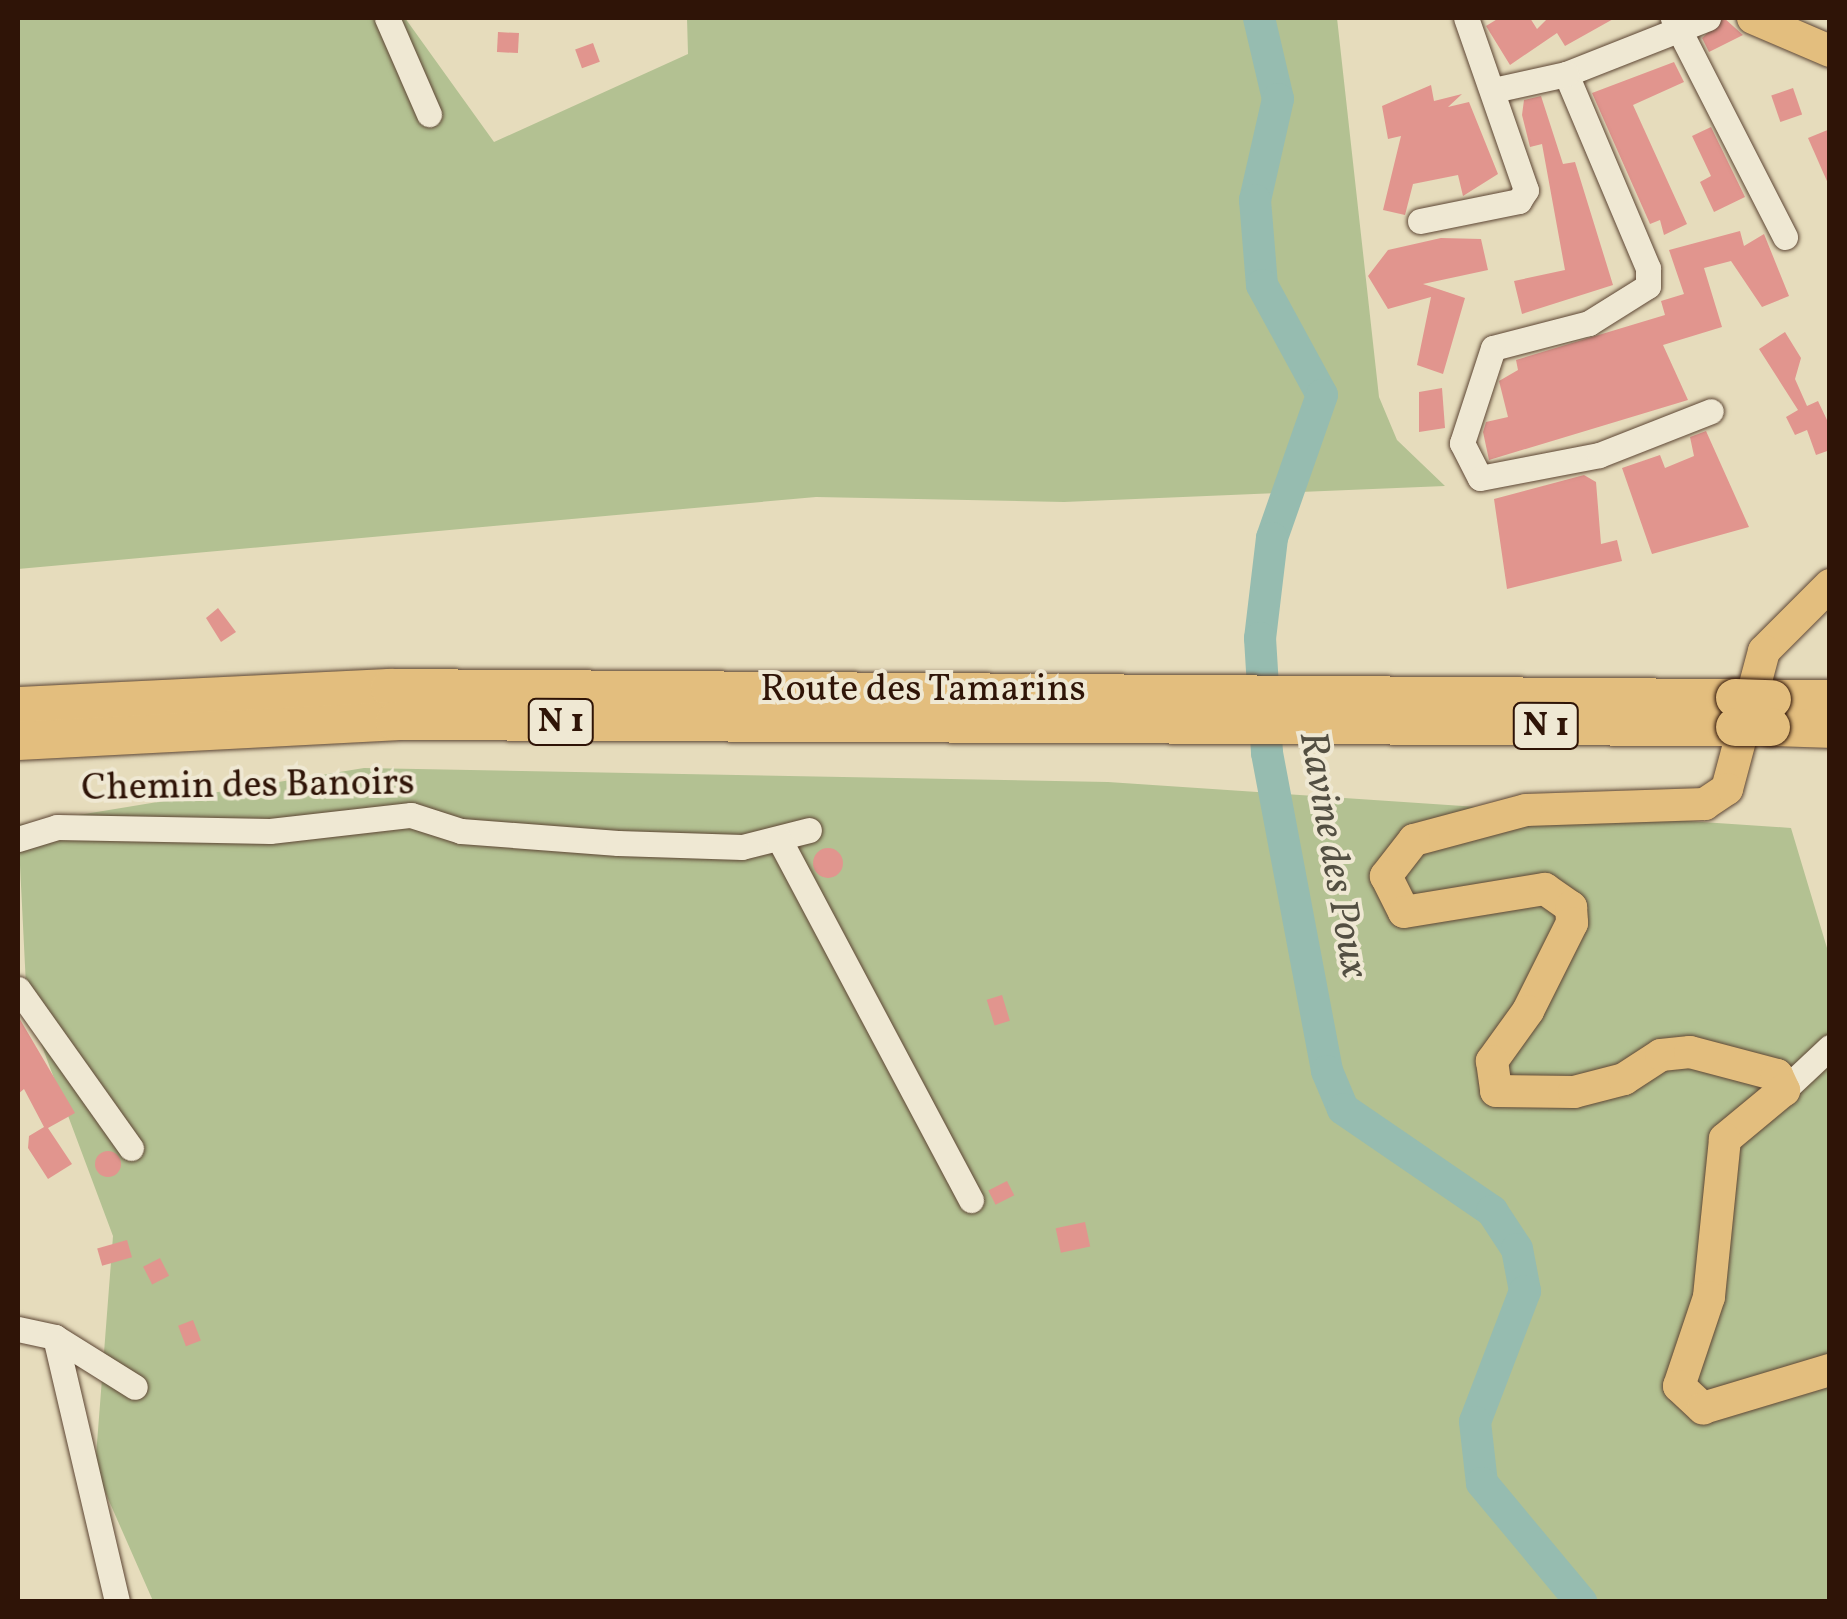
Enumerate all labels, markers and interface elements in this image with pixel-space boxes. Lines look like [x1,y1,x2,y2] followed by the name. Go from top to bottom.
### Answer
[760,668,1086,714] street label: Route des Tamarins
[526,692,596,752] road number: N 1
[1511,696,1581,756] road number: N 1
[1287,728,1377,982] water label: Ravine des Poux
[81,761,415,813] street label: Chemin des Banoirs

